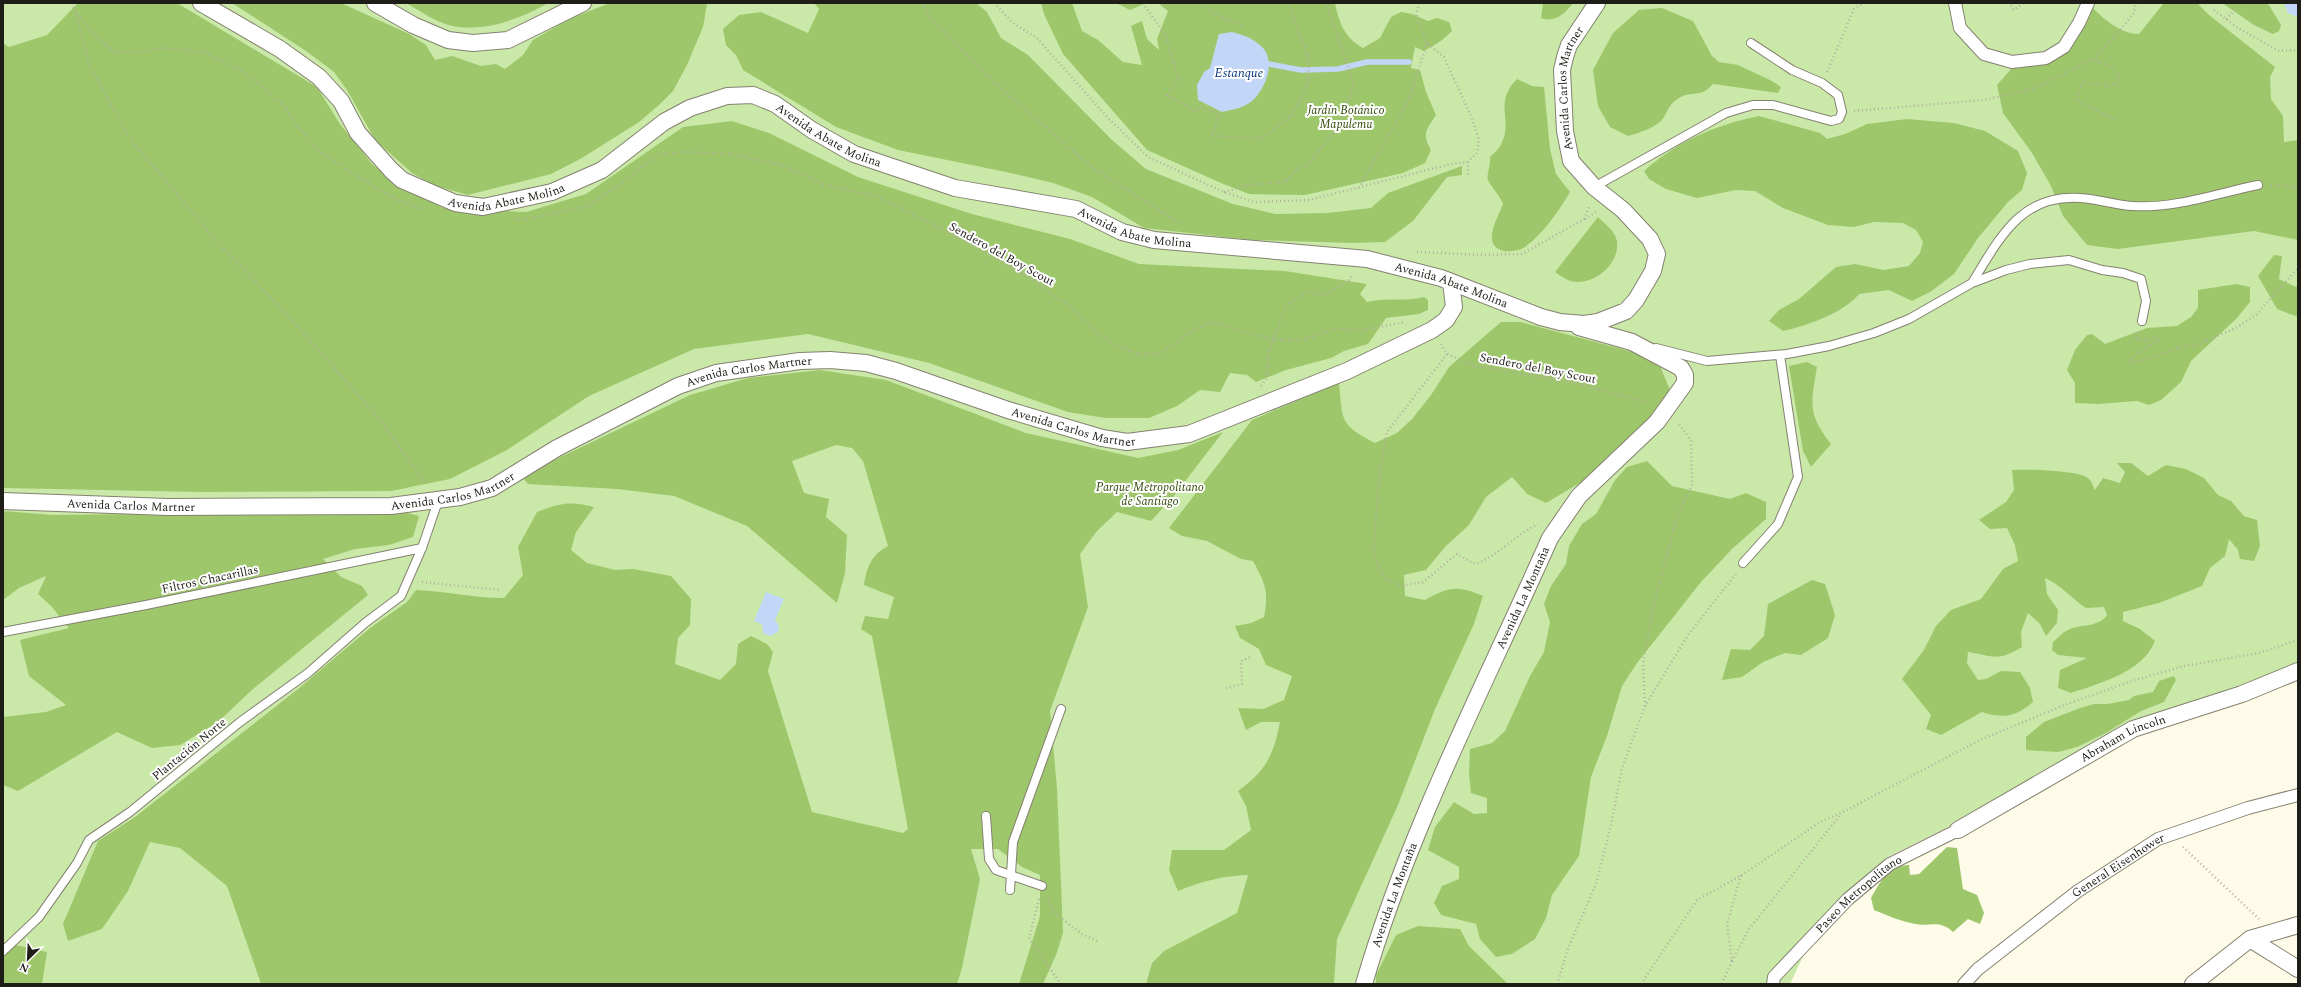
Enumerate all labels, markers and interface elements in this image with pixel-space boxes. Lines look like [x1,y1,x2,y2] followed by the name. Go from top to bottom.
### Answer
[1553,22,1589,152] street label: Avenida Carlos Martner
[1215,63,1264,83] water label: Estanque
[772,98,884,173] street label: Avenida Abate Molina
[1306,101,1385,134] park label: Jardín Botánico Mapulemu
[445,178,568,217] street label: Avenida Abate Molina
[1074,202,1192,253] street label: Avenida Abate Molina
[945,217,1058,291] street label: Sendero del Boy Scout
[1392,257,1511,313] street label: Avenida Abate Molina
[1478,348,1598,389] street label: Sendero del Boy Scout
[683,352,812,393] street label: Avenida Carlos Martner
[1009,402,1137,452] street label: Avenida Carlos Martner
[390,467,519,516] street label: Avenida Carlos Martner
[1096,478,1204,511] park label: Parque Metropolitano de Santiago
[67,494,195,517] street label: Avenida Carlos Martner
[1492,544,1555,652] street label: Avenida La Montaña
[160,560,260,599] street label: Filtros Chacarillas
[2077,710,2168,768] street label: Abraham Lincoln
[148,713,231,785] street label: Plantación Norte
[2068,828,2167,903] street label: General Eisenhower
[1367,840,1423,950] street label: Avenida La Montaña
[1811,850,1905,938] street label: Paseo Metropolitano
[8,939,48,979] north arrow
[17,958,32,977] text: N

